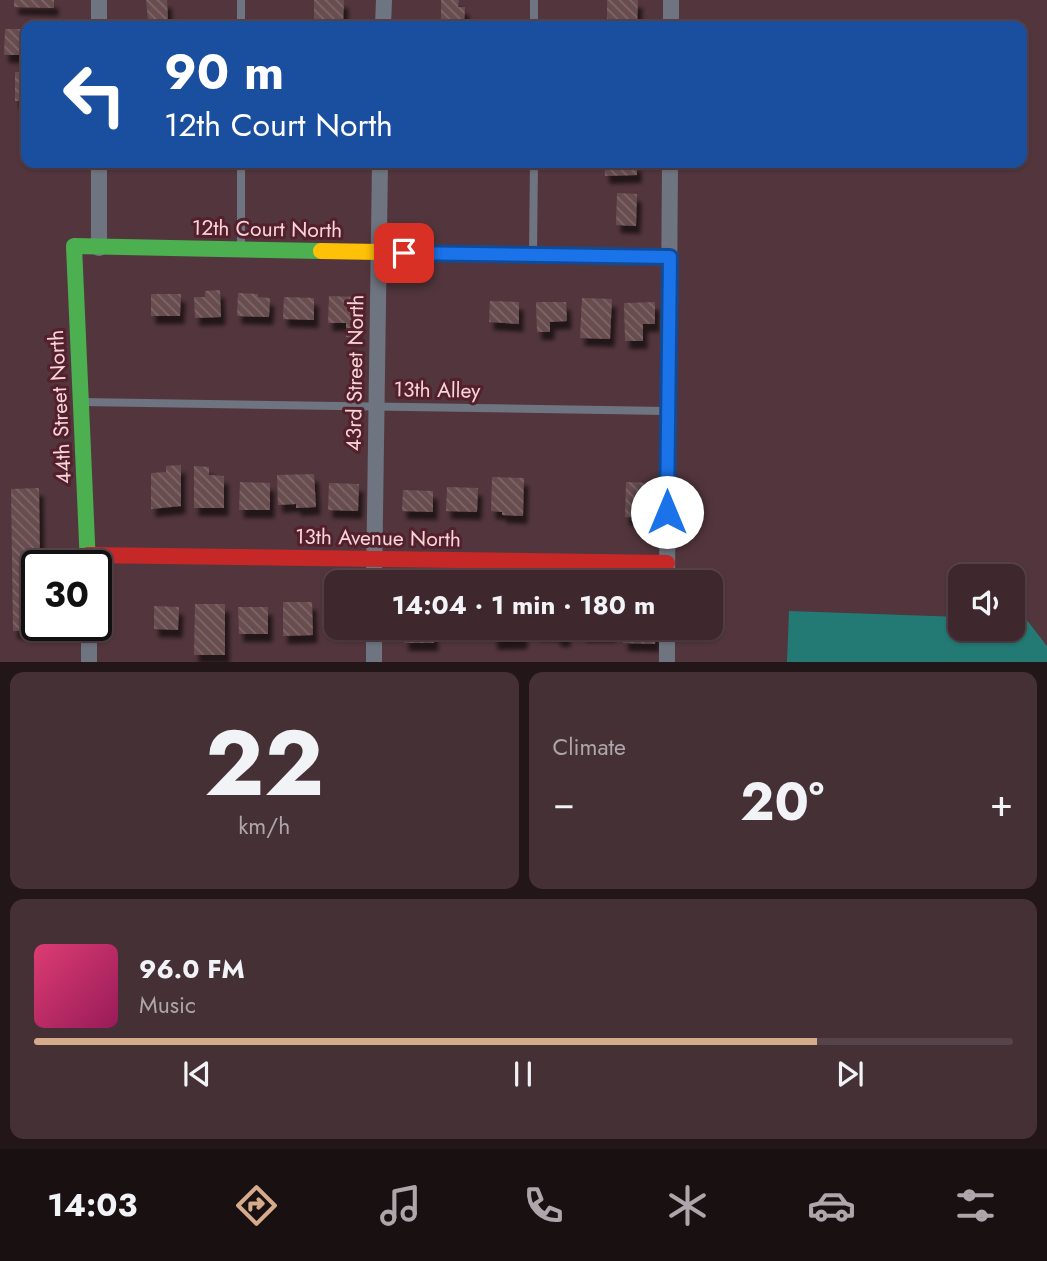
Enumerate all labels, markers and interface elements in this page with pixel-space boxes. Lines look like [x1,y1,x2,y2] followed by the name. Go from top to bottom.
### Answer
[164,37,284,107] text: 90 m
[49,49,140,140] icon: left
[164,102,393,148] text: 12th Court North
[192,213,342,245] street label: 12th Court North
[374,223,434,283] pin
[385,234,423,272] icon: arrive
[339,294,371,452] street label: 43rd Street North
[41,329,79,485] street label: 44th Street North
[393,374,481,406] street label: 13th Alley
[630,475,704,549] position arrow
[295,522,461,554] street label: 13th Avenue North
[21,550,112,641] speed limit sign: 30
[948,564,1025,641] map controls
[948,564,1025,641] button: sound
[392,586,655,624] text: 14:04 · 1 min · 180 m
[205,698,324,829] text: 22
[553,730,626,764] text: Climate
[740,764,824,840] text: 20°
[553,775,575,830] text: −
[990,775,1013,830] text: +
[238,809,290,843] text: km/h
[139,950,245,988] text: 96.0 FM
[139,988,196,1022] text: Music
[178,1055,216,1093] icon: previous
[504,1055,542,1093] icon: pause
[831,1055,869,1093] icon: next
[232,1181,281,1230] icon: directions
[376,1181,425,1230] icon: music
[519,1181,568,1230] icon: phone
[663,1181,712,1230] icon: climate
[807,1181,856,1230] icon: car
[951,1181,1000,1230] icon: filters
[47,1182,137,1228] text: 14:03

